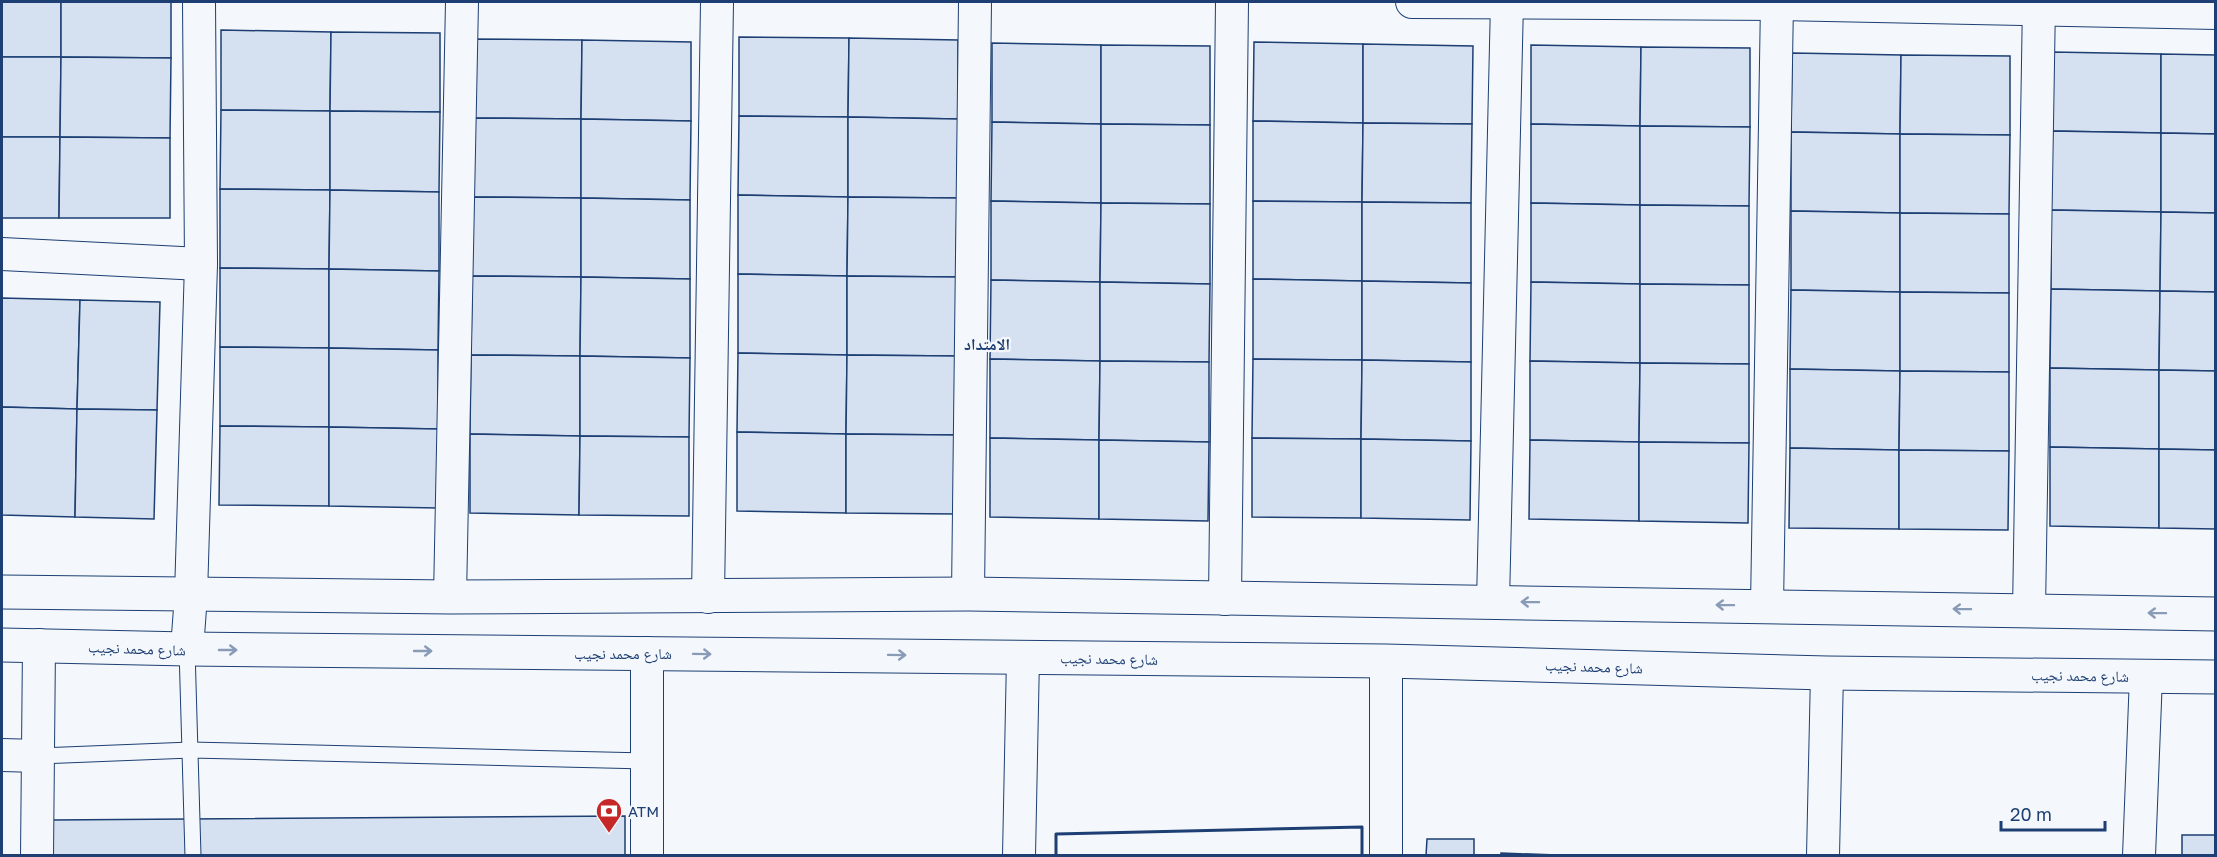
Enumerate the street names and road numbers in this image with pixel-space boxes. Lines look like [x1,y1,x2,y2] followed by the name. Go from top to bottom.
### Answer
[88,637,186,661] street label: شارع محمد نجيب
[574,644,672,664] street label: شارع محمد نجيب
[1060,648,1158,670] street label: شارع محمد نجيب
[1545,655,1643,679] street label: شارع محمد نجيب
[2031,665,2129,687] street label: شارع محمد نجيب

